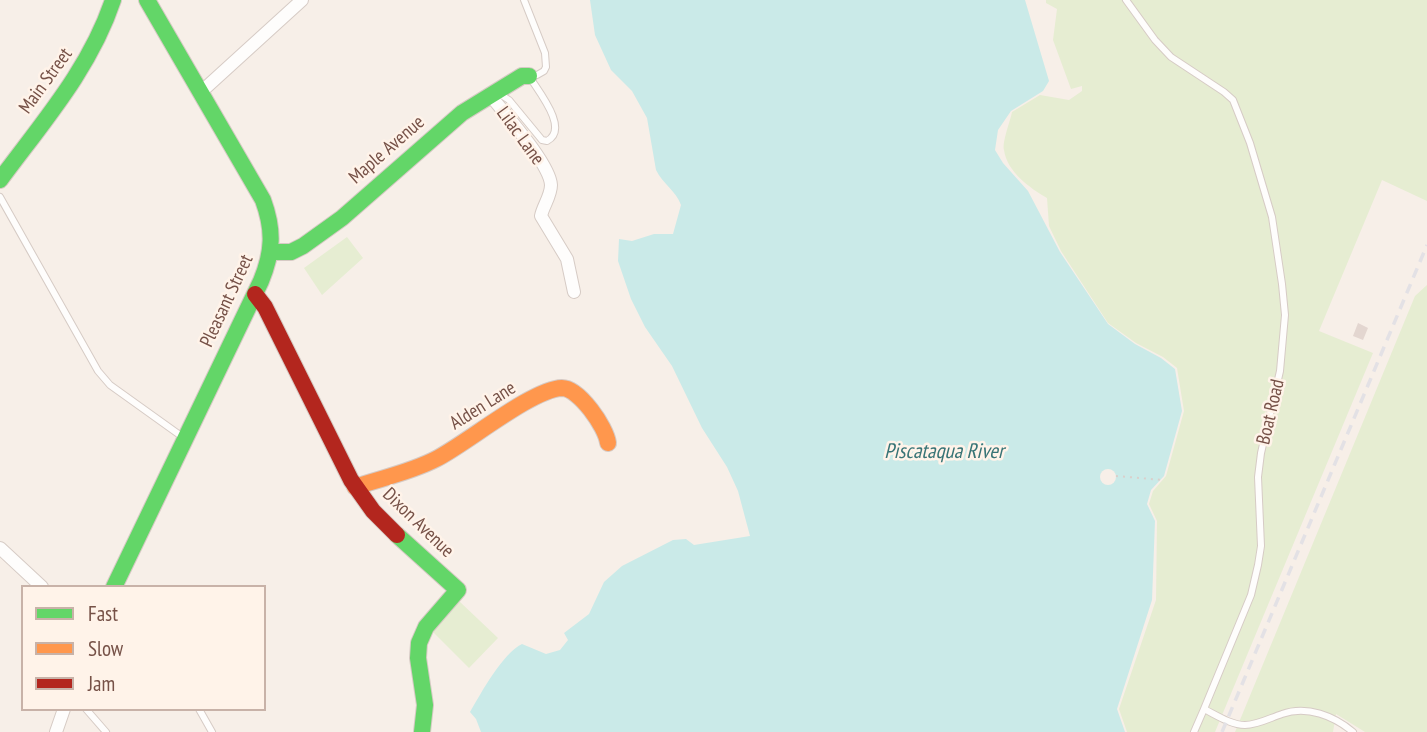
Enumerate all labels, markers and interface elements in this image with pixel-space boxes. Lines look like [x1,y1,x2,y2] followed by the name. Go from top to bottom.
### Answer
[15,44,77,118] street label: Main Street
[491,103,549,169] street label: Lilac Lane
[345,111,429,189] street label: Maple Avenue
[196,251,258,351] street label: Pleasant Street
[446,377,520,435] street label: Alden Lane
[1252,377,1290,447] street label: Boat Road
[884,439,1004,465] water label: Piscataqua River
[378,483,458,563] street label: Dixon Avenue
[21,585,266,711] legend
[88,600,118,627] text: Fast
[88,635,123,662] text: Slow
[88,670,115,697] text: Jam

